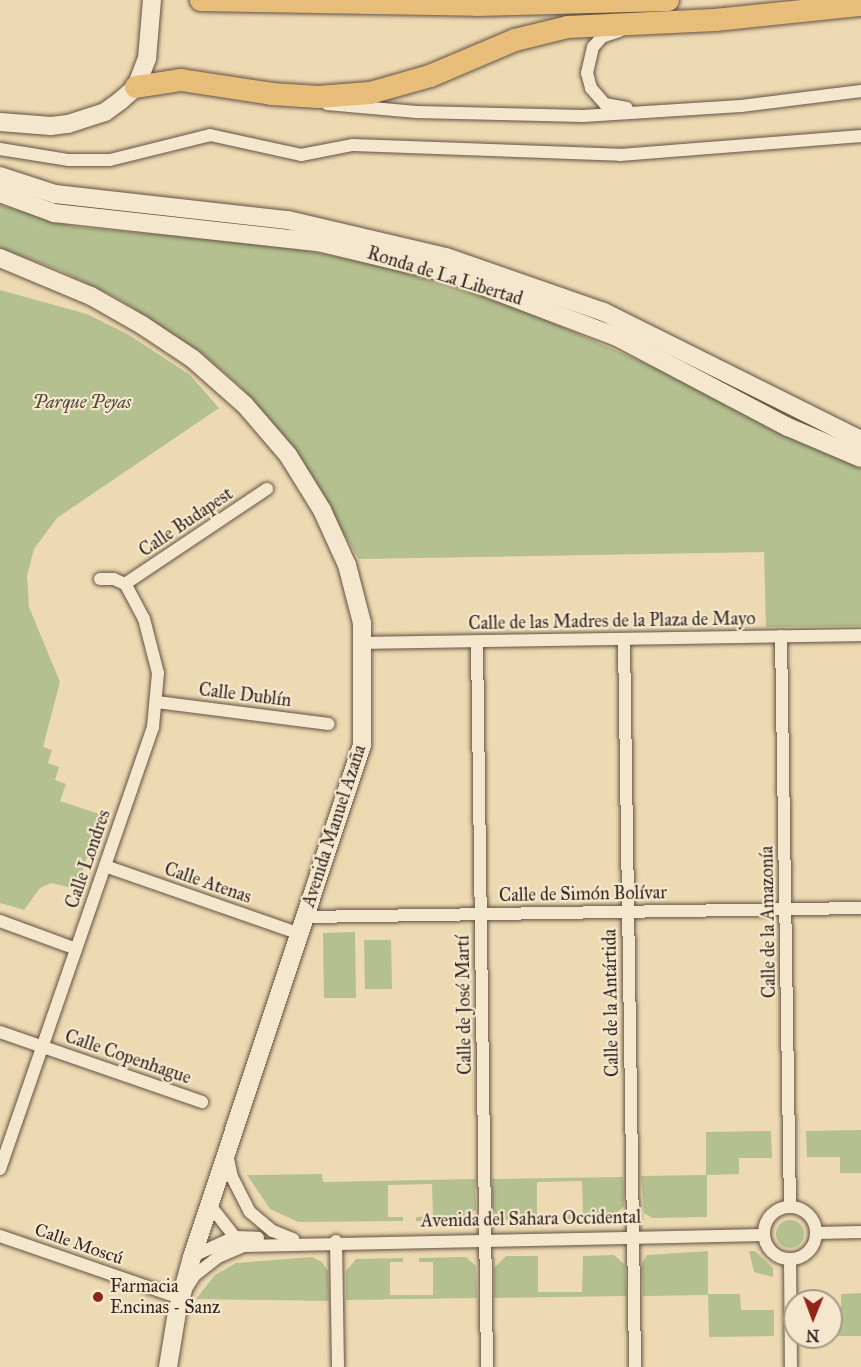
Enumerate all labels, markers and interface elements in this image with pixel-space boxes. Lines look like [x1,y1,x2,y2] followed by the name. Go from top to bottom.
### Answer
[365,242,525,310] street label: Ronda de La Libertad
[33,391,131,413] park label: Parque Peyas
[135,483,237,561] street label: Calle Budapest
[468,608,756,634] street label: Calle de las Madres de la Plaza de Mayo
[198,679,292,711] street label: Calle Dublín
[298,742,370,910] street label: Avenida Manuel Azaña
[61,807,115,911] street label: Calle Londres
[756,846,780,998] street label: Calle de la Amazonía
[162,858,254,908] street label: Calle Atenas
[499,882,667,906] street label: Calle de Simón Bolívar
[599,929,623,1077] street label: Calle de la Antártida
[452,935,476,1075] street label: Calle de José Martí
[62,1025,194,1089] street label: Calle Copenhague
[421,1206,641,1232] street label: Avenida del Sahara Occidental
[32,1219,126,1269] street label: Calle Moscú
[110,1276,220,1318] place label: Farmacia Encinas - Sanz
[783,1289,843,1349] north arrow
[91,1290,105,1304] marker: Farmacia Encinas - Sanz
[806,1326,820,1345] text: N

